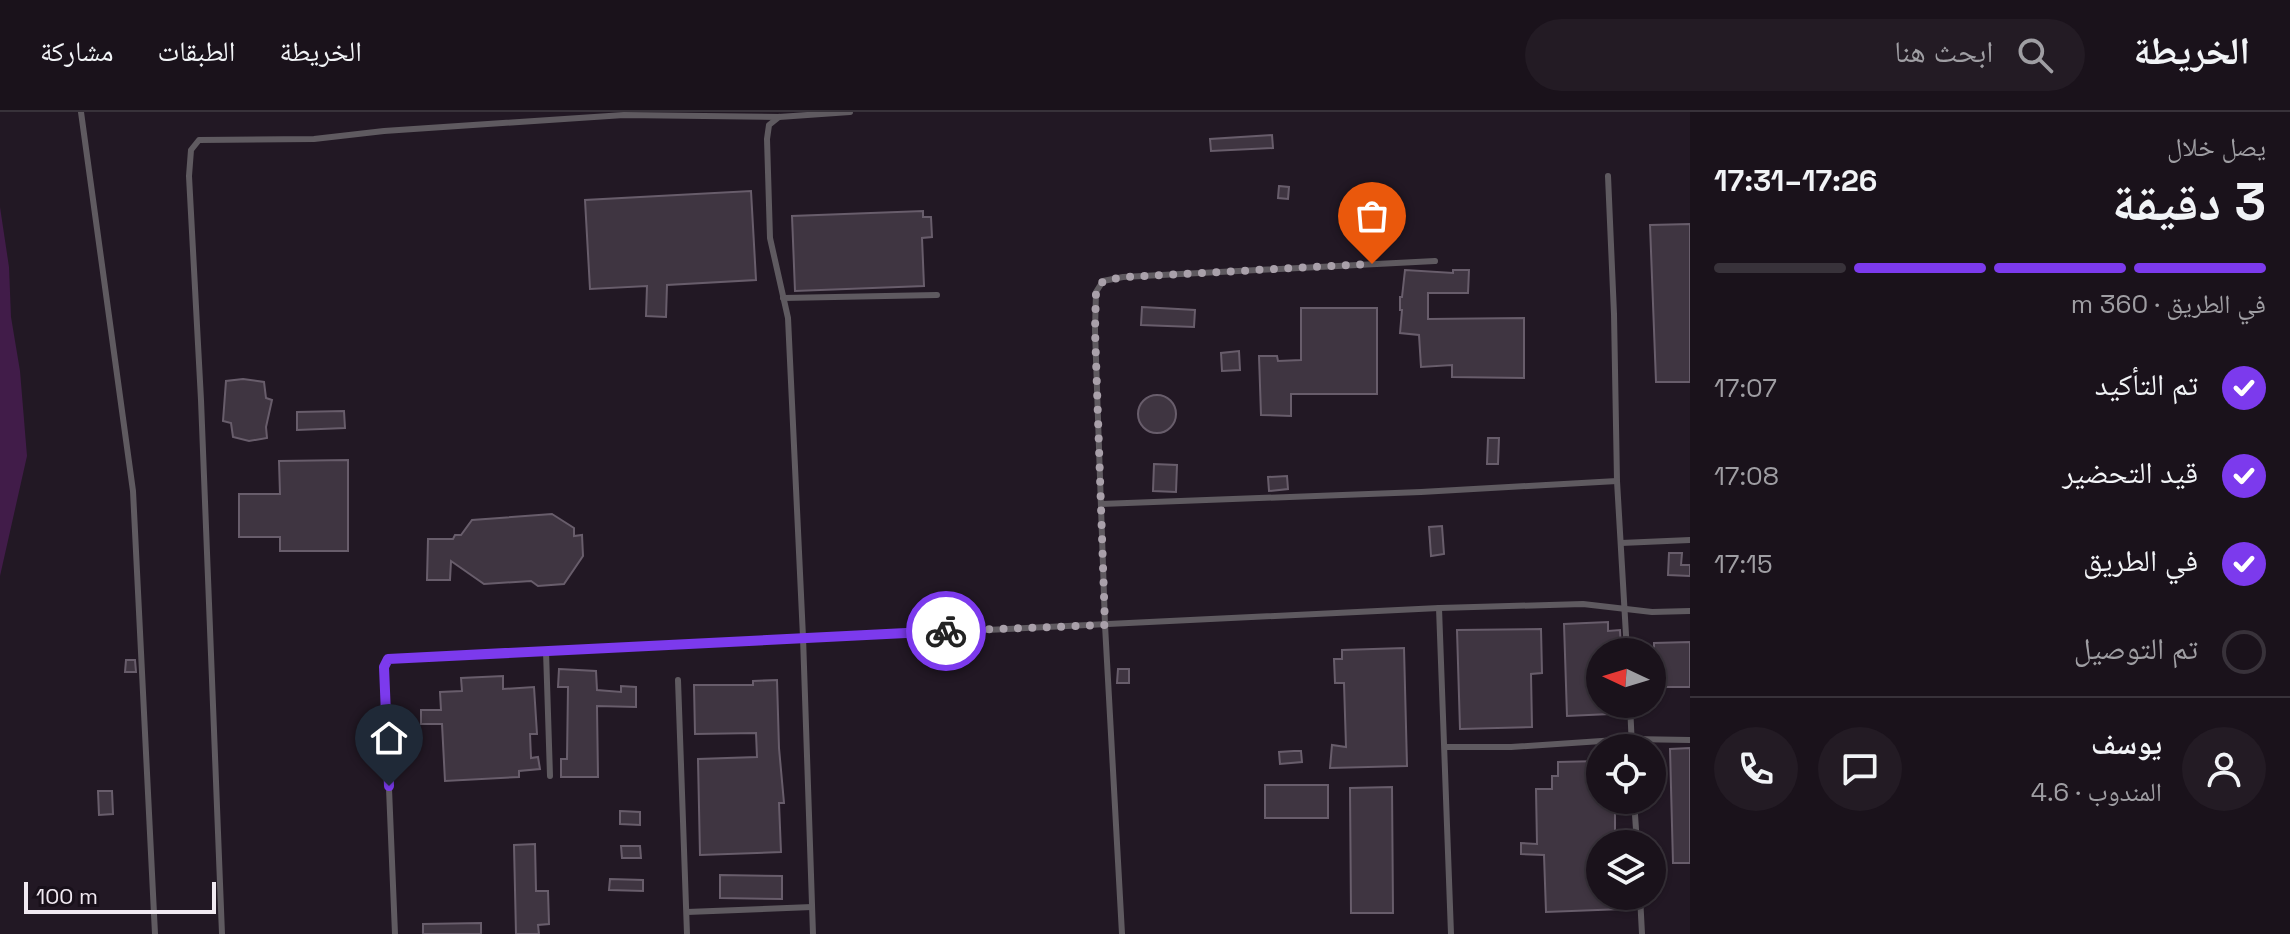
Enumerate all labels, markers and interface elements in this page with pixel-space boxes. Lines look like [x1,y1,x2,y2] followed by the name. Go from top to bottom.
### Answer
[1525,19,2085,91] search box
[2133,27,2250,75] text: الخريطة
[1894,32,1993,71] text: ابحث هنا
[40,33,114,69] text: مشاركة
[158,33,235,69] text: الطبقات
[279,33,362,69] text: الخريطة
[2013,33,2057,77] icon: search
[2167,130,2266,164] text: يصل خلال
[1714,161,1877,200] text: 17:26–17:31
[2112,169,2266,235] text: 3 دقيقة
[1338,182,1406,264] pin
[1350,194,1394,238] icon: bag
[2071,287,2266,321] text: في الطريق · 360 m
[2095,365,2198,404] text: تم التأكيد
[2222,366,2266,410] icon: check
[1714,371,1777,405] text: 17:07
[2062,453,2198,492] text: قيد التحضير
[2222,454,2266,498] icon: check
[1714,459,1779,493] text: 17:08
[2083,541,2198,580] text: في الطريق
[2222,542,2266,586] icon: check
[1714,547,1773,581] text: 17:15
[906,591,986,671] courier
[924,609,968,653] icon: bike
[2074,629,2198,668] text: تم التوصيل
[1586,638,1666,718] north arrow
[1586,638,1666,910] map controls
[355,704,423,786] pin
[367,716,411,760] icon: home
[2091,724,2162,763] text: يوسف
[1714,727,1798,811] button: phone
[1818,727,1902,811] button: chat
[2182,727,2266,811] button: person
[1586,734,1666,814] button: locate
[2031,775,2162,809] text: المندوب · 4.6
[1586,830,1666,910] button: layers
[24,878,216,914] scale bar
[36,882,98,910] text: 100 m

